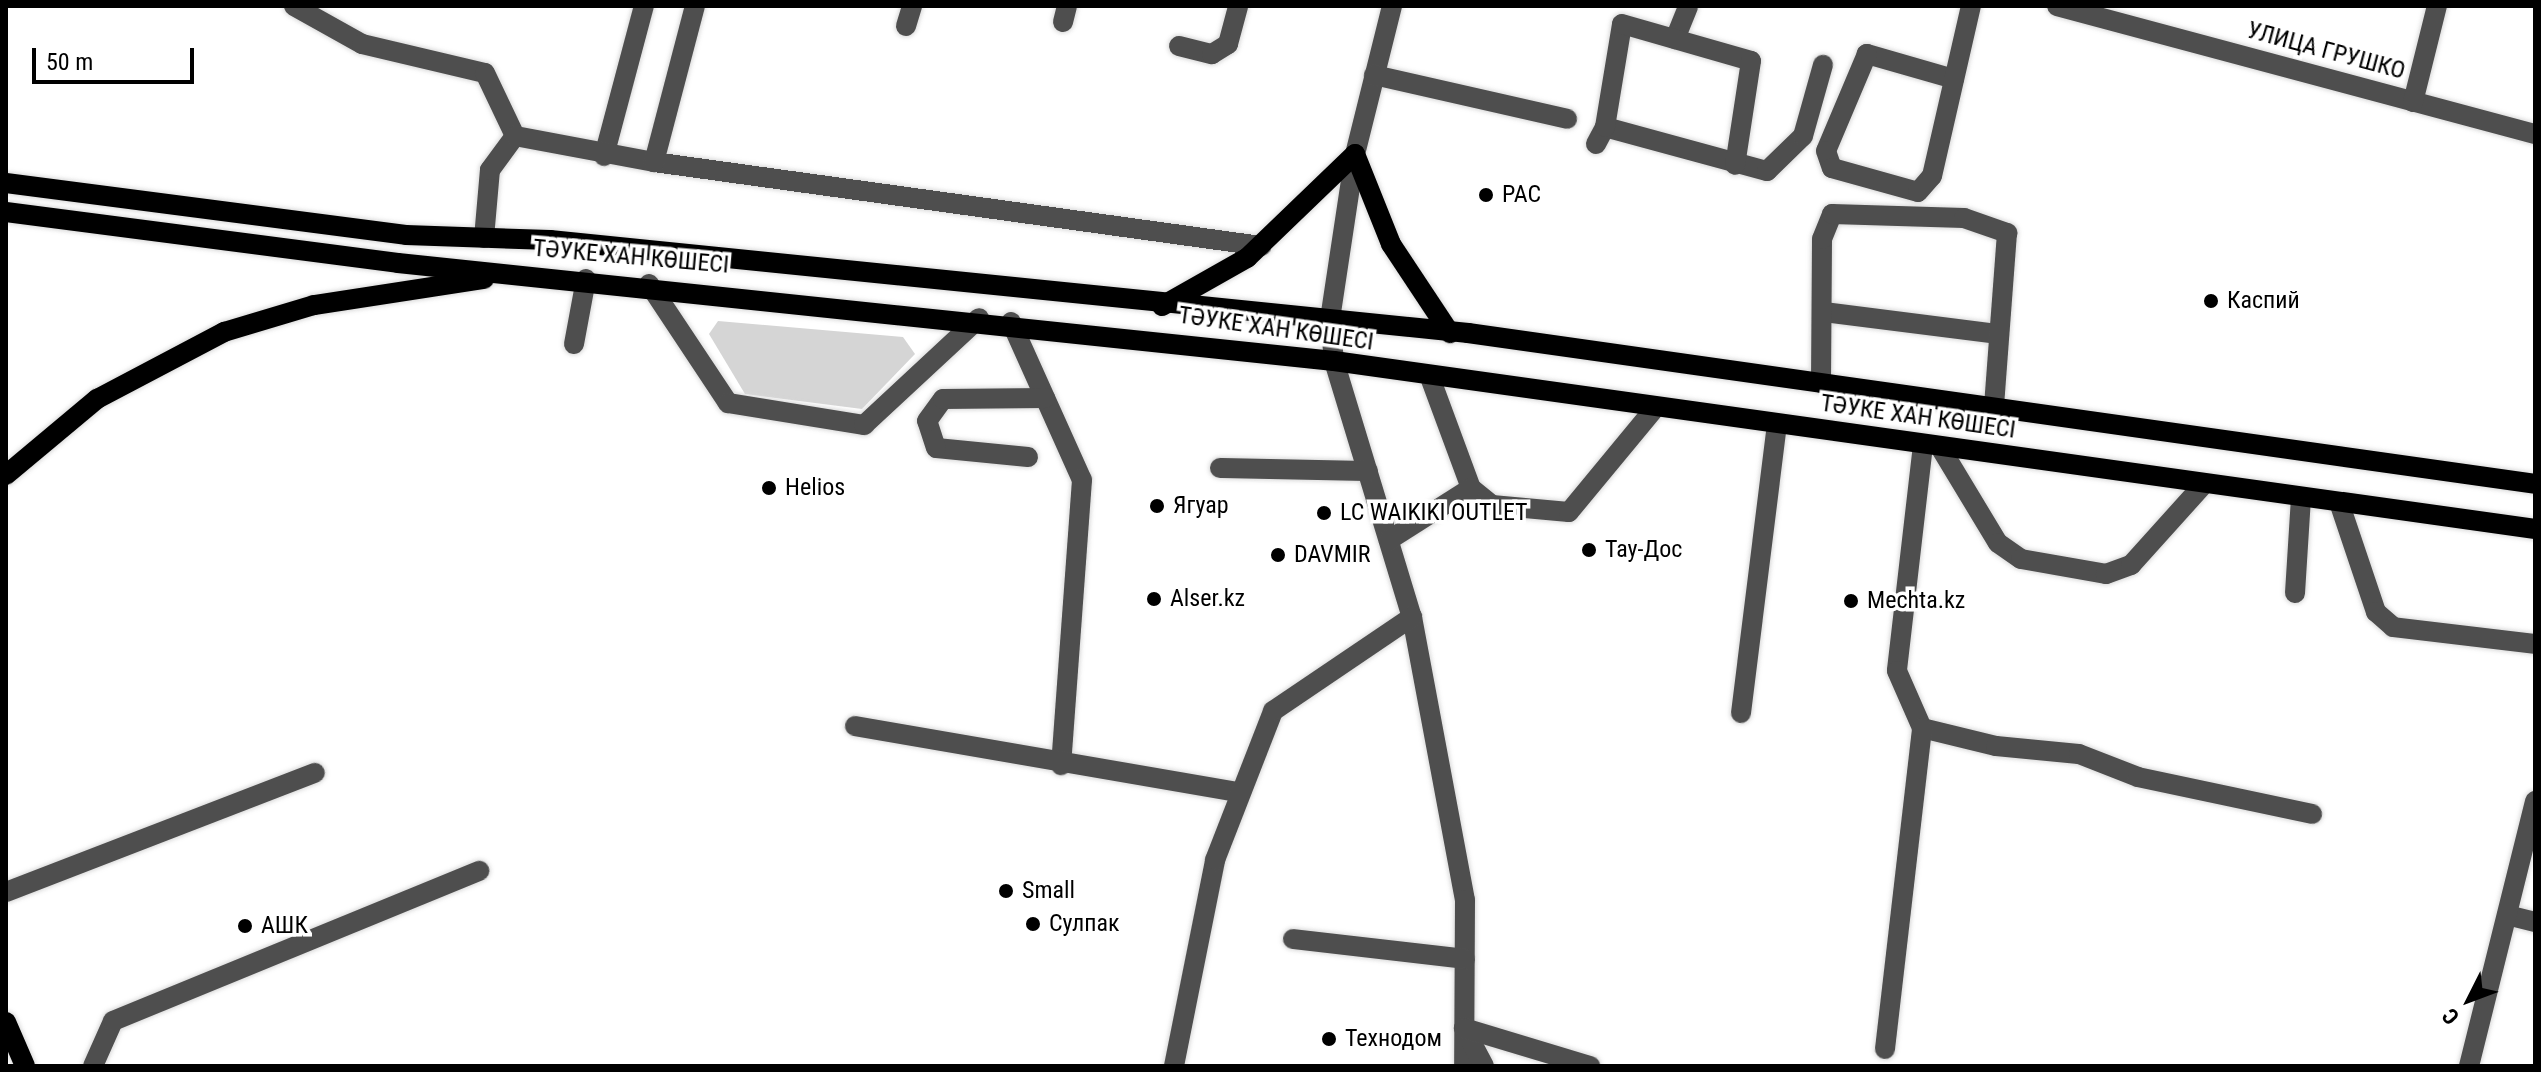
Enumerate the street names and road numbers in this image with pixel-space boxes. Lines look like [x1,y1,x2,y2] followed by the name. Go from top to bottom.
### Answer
[2244,16,2408,86] street label: УЛИЦА ГРУШКО
[532,234,730,280] street label: ТӘУКЕ ХАН КӨШЕСІ
[1177,301,1375,357] street label: ТӘУКЕ ХАН КӨШЕСІ
[1819,389,2017,445] street label: ТӘУКЕ ХАН КӨШЕСІ

